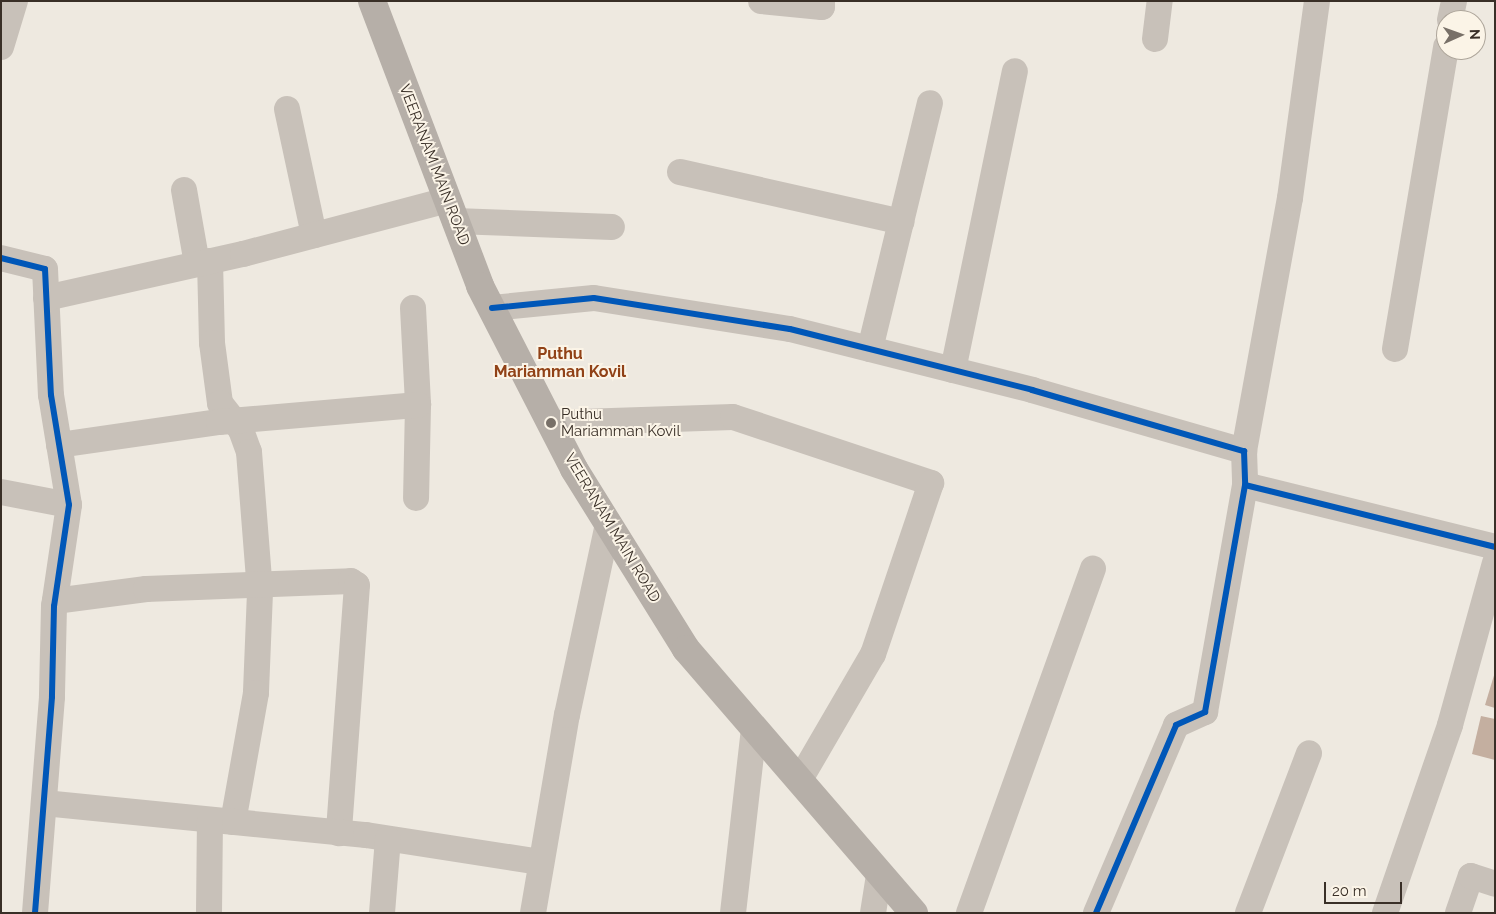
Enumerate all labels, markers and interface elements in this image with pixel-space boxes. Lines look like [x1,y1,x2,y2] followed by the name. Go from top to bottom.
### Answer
[1436,10,1486,60] north arrow
[1467,29,1483,40] text: N
[395,82,473,248] street label: VEERANAM MAIN ROAD
[494,344,626,382] district label: Puthu Mariamman Kovil
[561,405,680,440] place label: Puthu Mariamman Kovil
[545,417,557,429] marker: Puthu Mariamman Kovil
[560,450,664,606] street label: VEERANAM MAIN ROAD
[1326,872,1404,904] scale bar
[1332,882,1367,900] text: 20 m

